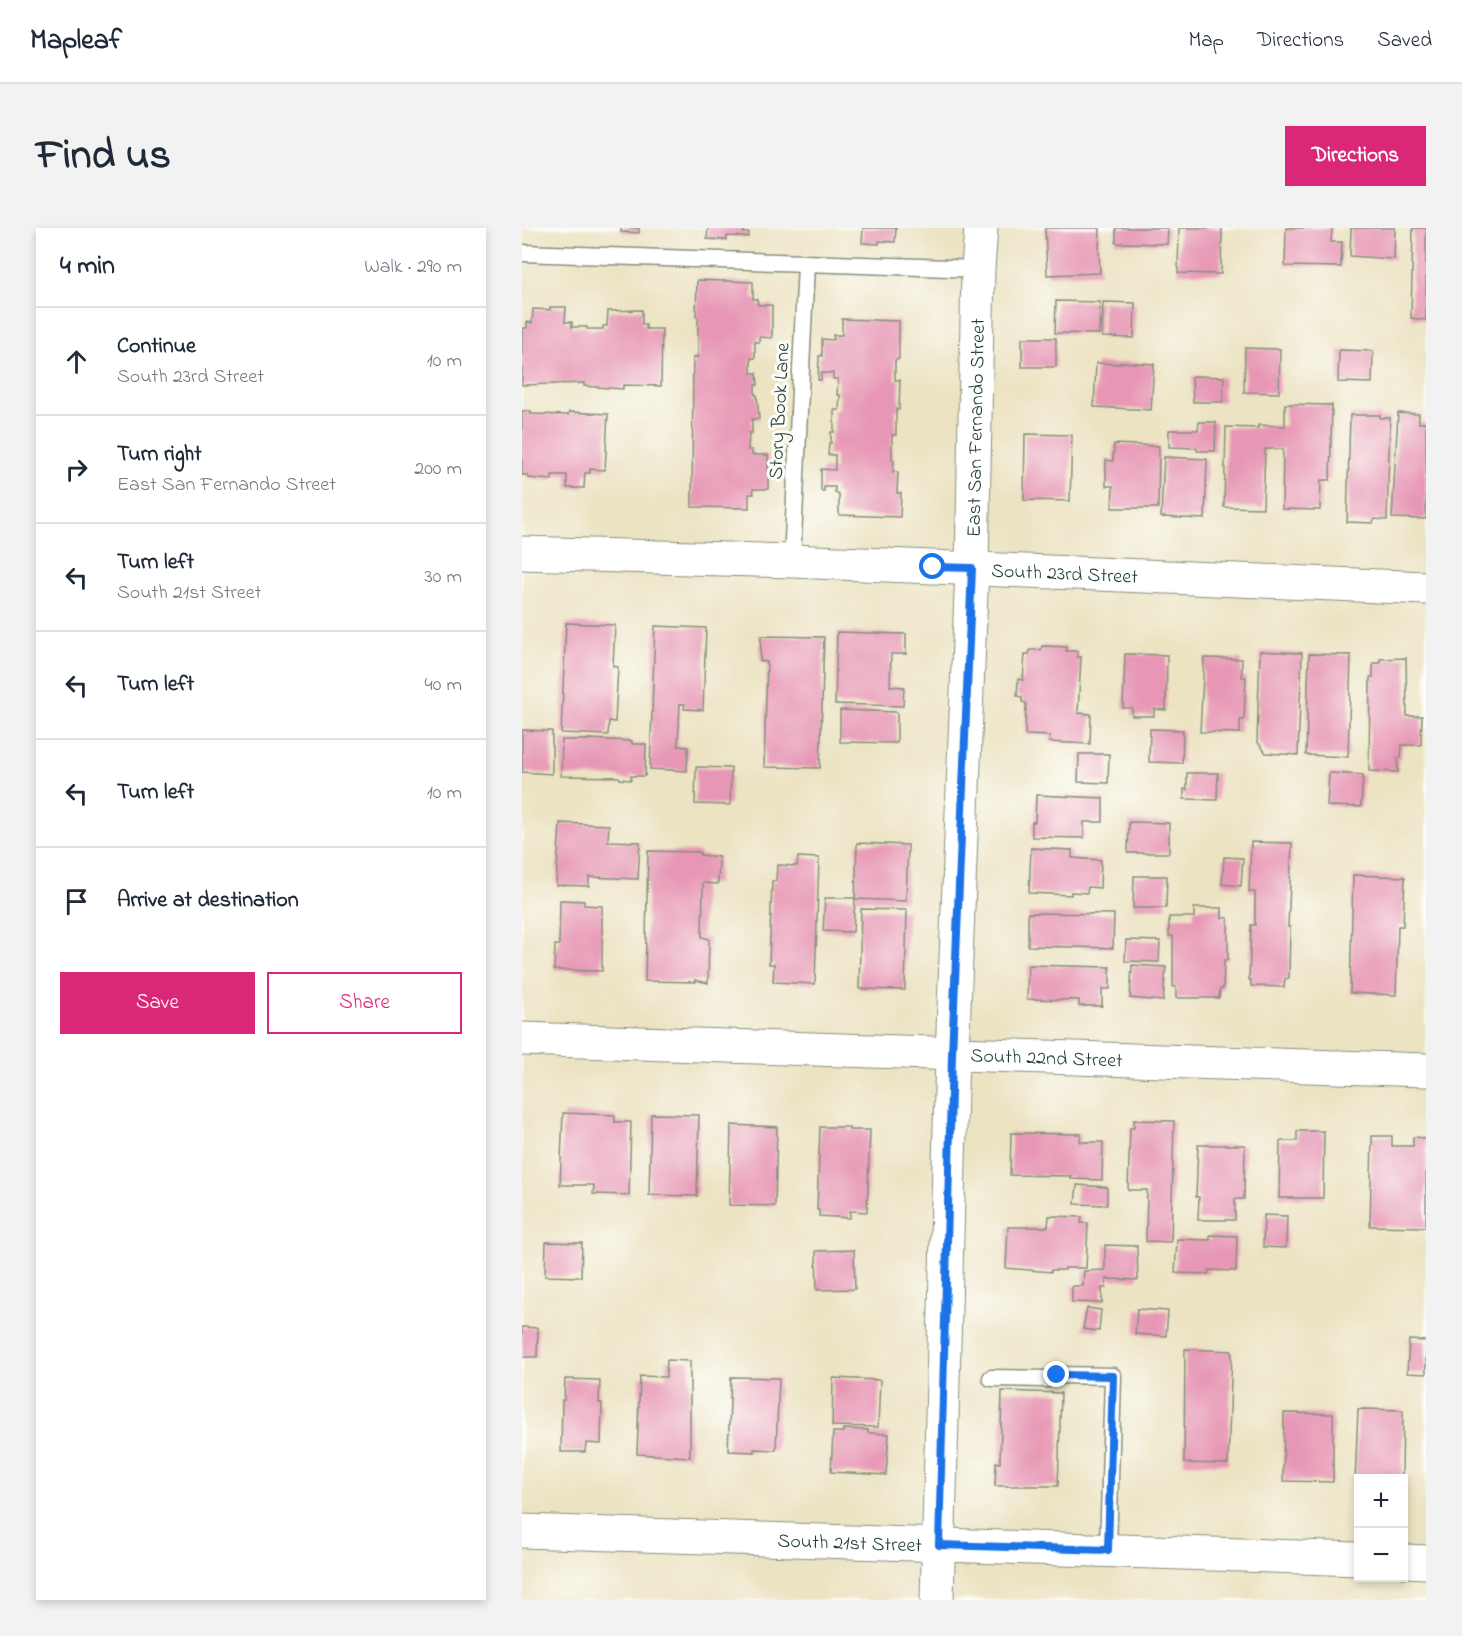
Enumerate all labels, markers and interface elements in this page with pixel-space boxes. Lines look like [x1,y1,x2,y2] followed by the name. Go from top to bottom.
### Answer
[30,21,122,62] text: Mapleaf
[1188,26,1224,56] text: Map
[1257,26,1344,56] text: Directions
[1377,26,1432,56] text: Saved
[36,126,171,187] text: Find us
[1285,126,1426,186] button: Directions
[60,248,115,286] text: 4 min
[364,253,462,282] text: Walk · 290 m
[961,318,994,538] street label: East San Fernando Street
[117,331,196,363] text: Continue
[762,342,799,480] street label: Story Book Lane
[60,345,93,378] icon: ahead
[426,347,462,376] text: 10 m
[117,363,264,392] text: South 23rd Street
[117,439,202,471] text: Turn right
[60,453,93,486] icon: right
[414,455,462,484] text: 200 m
[117,471,336,500] text: East San Fernando Street
[117,547,194,579] text: Turn left
[919,553,945,579] route start
[990,557,1139,593] street label: South 23rd Street
[60,561,93,594] icon: left
[425,563,462,592] text: 30 m
[117,579,261,608] text: South 21st Street
[60,669,93,702] icon: left
[117,669,194,701] text: Turn left
[425,671,462,700] text: 40 m
[60,777,93,810] icon: left
[117,777,194,809] text: Turn left
[426,779,462,808] text: 10 m
[60,885,93,918] icon: arrive
[117,885,299,917] text: Arrive at destination
[60,972,255,1034] button: Save
[267,972,462,1034] button: Share
[970,1042,1124,1077] street label: South 22nd Street
[1043,1361,1069,1387] route end
[1354,1474,1408,1582] map controls
[1354,1474,1408,1528] button: +
[777,1528,923,1561] street label: South 21st Street
[1354,1528,1408,1582] button: −

